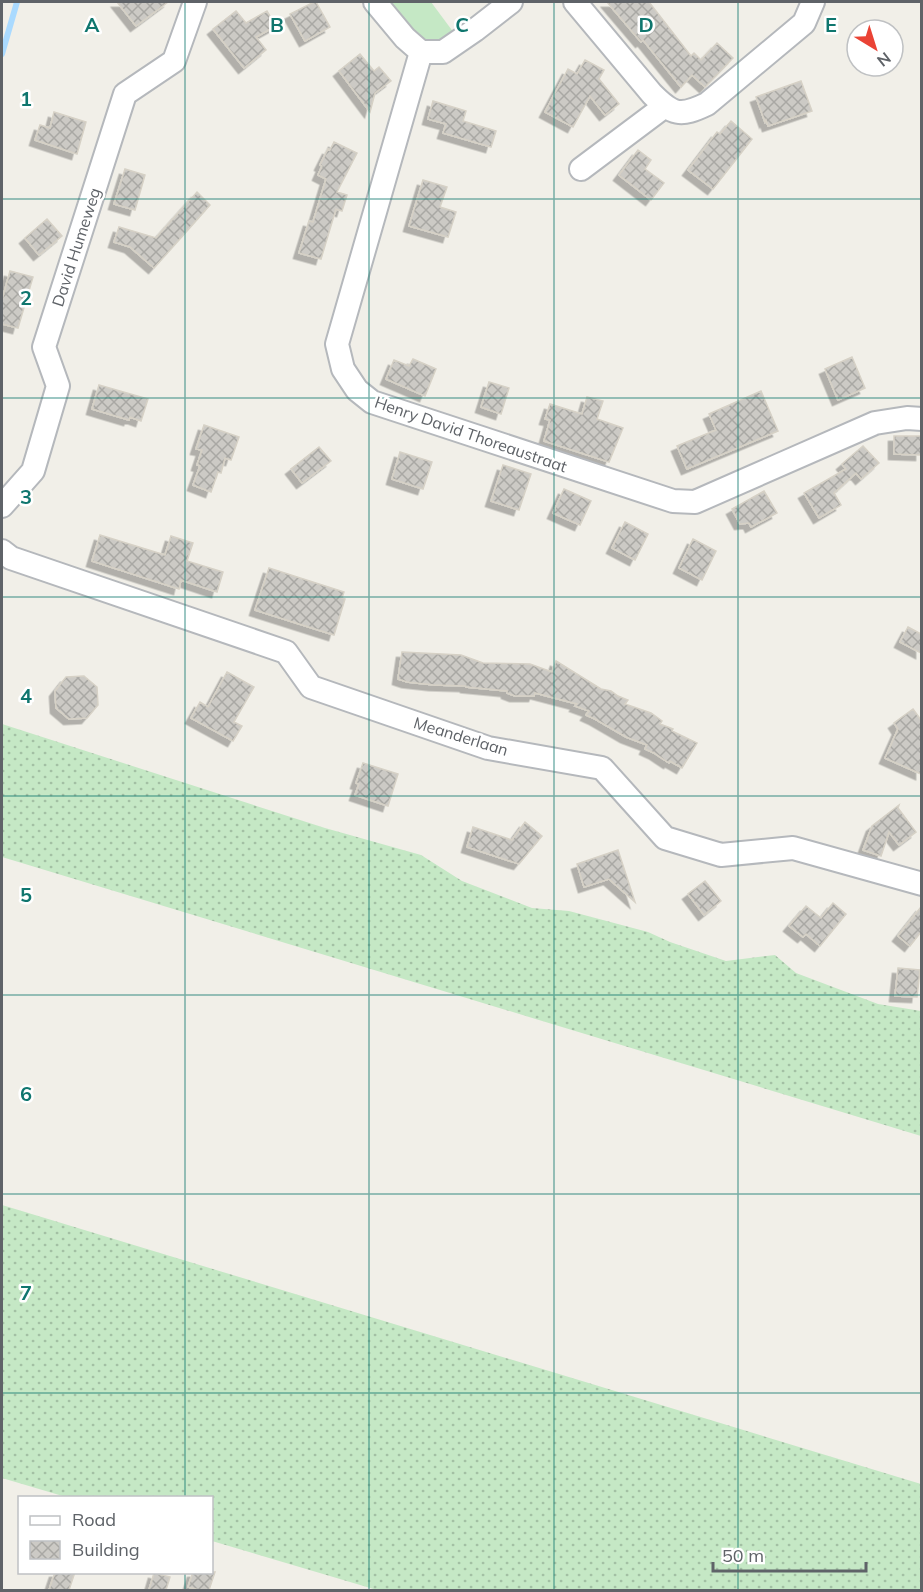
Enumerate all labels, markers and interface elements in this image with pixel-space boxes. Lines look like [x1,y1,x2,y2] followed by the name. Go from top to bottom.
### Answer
[85,12,100,37] text: A
[270,12,284,37] text: B
[455,12,469,37] text: C
[638,12,654,37] text: D
[825,12,837,37] text: E
[845,18,905,78] north arrow
[873,48,895,71] text: N
[20,86,32,111] text: 1
[47,185,105,309] street label: David Humeweg
[20,285,32,310] text: 2
[372,392,570,477] street label: Henry David Thoreaustraat
[20,484,32,509] text: 3
[20,683,32,708] text: 4
[411,712,511,760] street label: Meanderlaan
[20,882,32,907] text: 5
[20,1081,32,1106] text: 6
[20,1280,32,1305] text: 7
[18,1496,213,1574] legend
[72,1508,116,1531] text: Road
[713,1535,866,1573] scale bar
[72,1538,140,1561] text: Building
[722,1544,764,1567] text: 50 m

